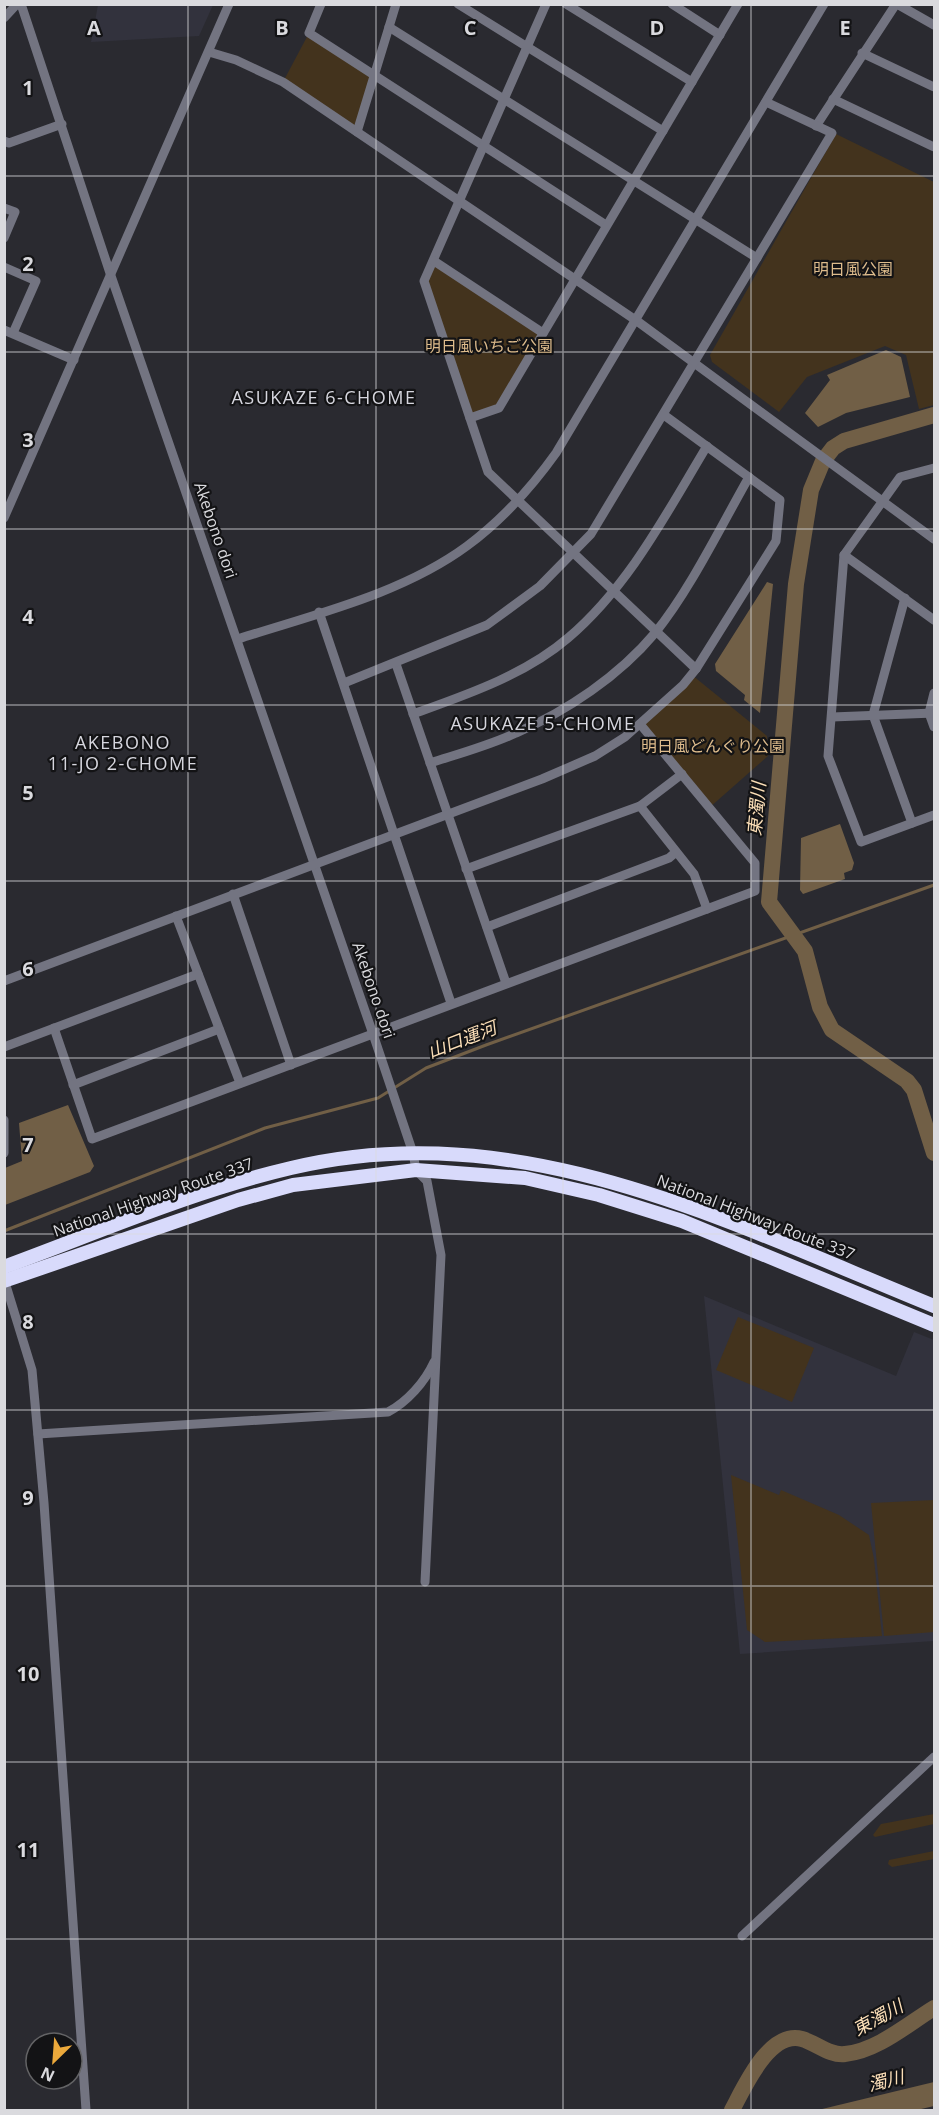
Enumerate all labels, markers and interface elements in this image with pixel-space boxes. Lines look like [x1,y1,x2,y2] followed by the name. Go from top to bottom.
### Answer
[87,14,101,41] text: A
[275,14,289,41] text: B
[464,14,477,41] text: C
[650,14,664,41] text: D
[839,14,851,41] text: E
[22,74,34,101] text: 1
[22,250,34,277] text: 2
[813,258,893,280] park label: 明日風公園
[425,335,553,357] park label: 明日風いちご公園
[231,385,417,409] district label: ASUKAZE 6-CHOME
[22,426,34,453] text: 3
[189,479,243,581] street label: Akebono dori
[22,603,34,630] text: 4
[450,711,636,735] district label: ASUKAZE 5-CHOME
[48,730,198,775] district label: AKEBONO 11-JO 2-CHOME
[641,735,785,757] park label: 明日風どんぐり公園
[22,779,34,806] text: 5
[742,779,770,837] water label: 東濁川
[347,939,401,1041] street label: Akebono dori
[22,955,34,982] text: 6
[424,1014,502,1063] water label: 山口運河
[22,1131,34,1158] text: 7
[50,1152,256,1242] street label: National Highway Route 337
[654,1169,858,1265] street label: National Highway Route 337
[22,1308,34,1335] text: 8
[22,1484,34,1511] text: 9
[17,1660,39,1687] text: 10
[17,1836,39,1863] text: 11
[848,1993,909,2041] water label: 東濁川
[24,2031,84,2091] north arrow
[37,2062,58,2087] text: N
[865,2064,908,2096] water label: 濁川

